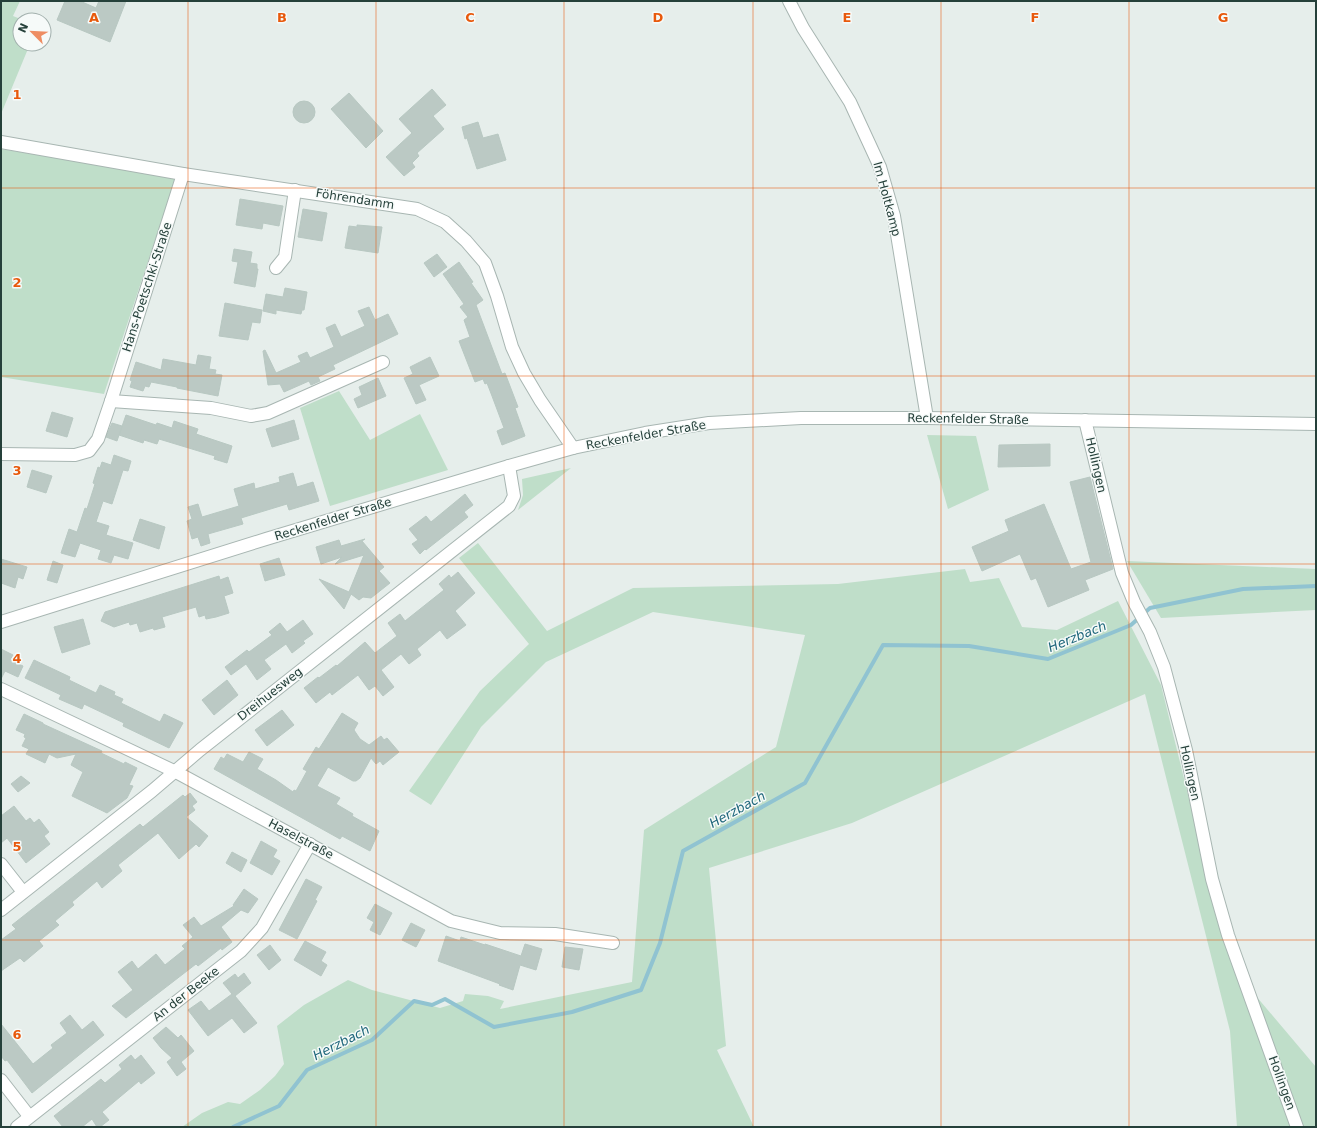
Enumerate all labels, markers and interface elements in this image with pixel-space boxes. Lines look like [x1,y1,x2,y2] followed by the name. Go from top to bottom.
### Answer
[89,10,99,25] text: A
[277,10,287,25] text: B
[465,10,475,25] text: C
[653,10,664,25] text: D
[843,10,851,25] text: E
[1031,10,1039,25] text: F
[1218,10,1228,25] text: G
[12,12,52,52] north arrow
[16,21,31,35] text: N
[12,87,22,102] text: 1
[870,160,904,238] street label: Im Holtkamp
[315,186,395,212] street label: Föhrendamm
[119,220,175,354] street label: Hans-Poetschki-Straße
[12,275,22,290] text: 2
[907,411,1029,427] street label: Reckenfelder Straße
[585,418,707,452] street label: Reckenfelder Straße
[1083,436,1109,494] street label: Hollingen
[12,463,22,478] text: 3
[273,495,393,543] street label: Reckenfelder Straße
[1046,618,1109,655] water label: Herzbach
[12,651,22,666] text: 4
[235,664,305,724] street label: Dreihuesweg
[1177,744,1203,802] street label: Hollingen
[707,788,768,831] water label: Herzbach
[266,816,336,862] street label: Haselstraße
[12,839,22,854] text: 5
[150,964,222,1024] street label: An der Beeke
[310,1022,372,1063] water label: Herzbach
[12,1027,22,1042] text: 6
[1266,1054,1298,1112] street label: Hollingen

